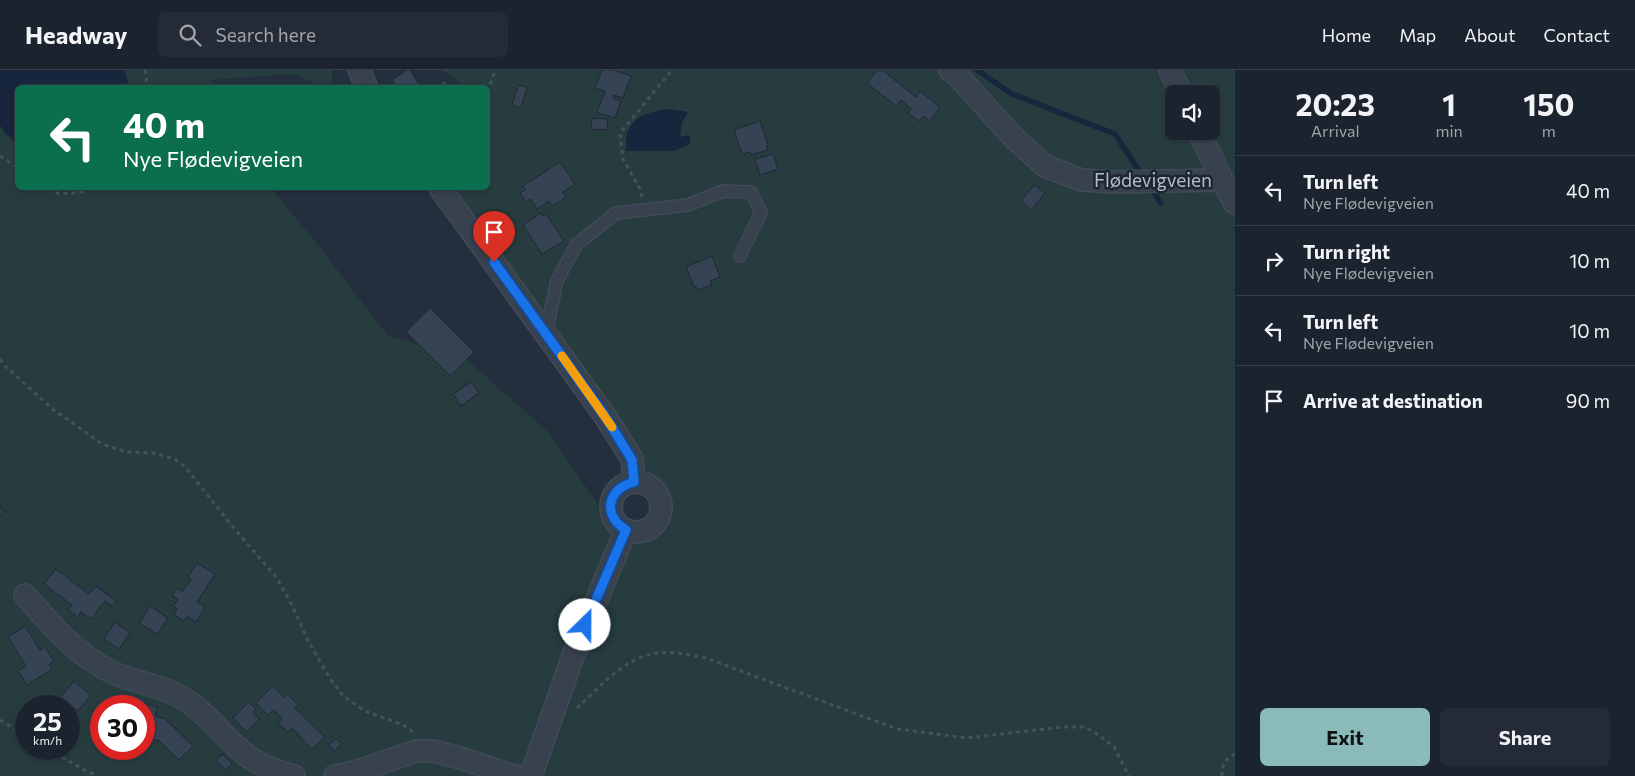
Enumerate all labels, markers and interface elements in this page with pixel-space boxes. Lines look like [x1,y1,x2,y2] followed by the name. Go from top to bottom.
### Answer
[158,12,508,57] search box
[25,20,128,49] text: Headway
[176,21,204,49] icon: search
[216,23,316,46] text: Search here
[1322,24,1371,46] text: Home
[1399,24,1436,46] text: Map
[1464,24,1516,46] text: About
[1544,24,1610,46] text: Contact
[1165,85,1220,140] map controls
[1165,85,1220,140] button: sound
[1296,85,1375,122] text: 20:23
[1442,85,1456,122] text: 1
[1523,85,1574,122] text: 150
[123,102,205,145] text: 40 m
[40,105,105,170] icon: left
[1311,121,1359,140] text: Arrival
[1436,121,1463,140] text: min
[1542,121,1556,140] text: m
[123,145,303,172] text: Nye Flødevigveien
[1094,168,1212,191] street label: Flødevigveien
[1303,170,1378,193] text: Turn left
[1260,177,1288,205] icon: left
[1566,179,1610,202] text: 40 m
[1303,193,1434,212] text: Nye Flødevigveien
[473,211,515,262] pin
[480,218,508,246] icon: arrive
[1303,240,1390,263] text: Turn right
[1260,247,1288,275] icon: right
[1569,249,1610,272] text: 10 m
[1303,263,1434,282] text: Nye Flødevigveien
[1303,310,1378,333] text: Turn left
[1260,317,1288,345] icon: left
[1569,319,1610,342] text: 10 m
[1303,333,1434,352] text: Nye Flødevigveien
[1260,387,1288,415] icon: arrive
[1303,389,1483,412] text: Arrive at destination
[1566,389,1610,412] text: 90 m
[558,598,610,650] position arrow
[90,695,155,760] speed limit sign: 30
[33,706,62,736] text: 25
[1260,708,1430,766] button: Exit
[1440,708,1610,766] button: Share
[33,733,62,747] text: km/h

